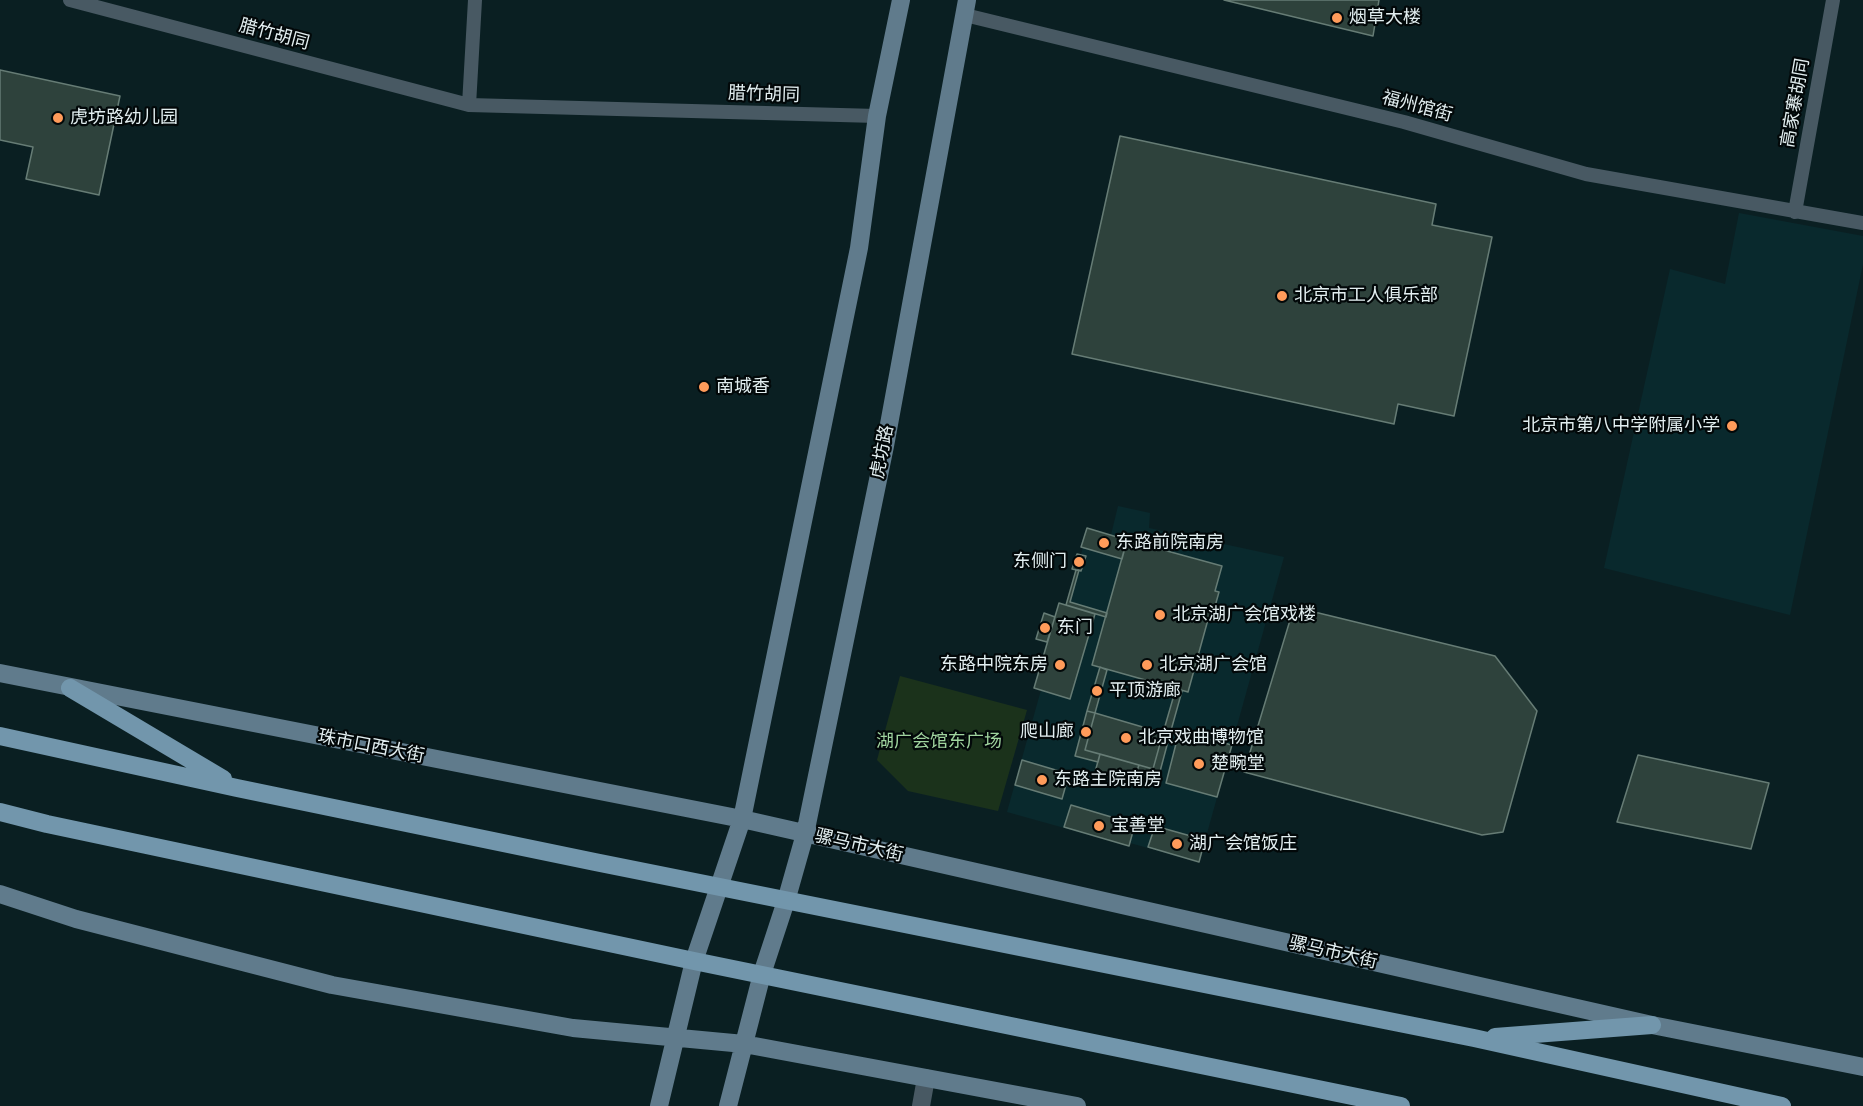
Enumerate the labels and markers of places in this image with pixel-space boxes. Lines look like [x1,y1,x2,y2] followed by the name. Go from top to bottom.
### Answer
[1349,7,1421,29] place label: 烟草大楼
[1330,11,1344,25] marker: 烟草大楼
[70,107,178,129] place label: 虎坊路幼儿园
[51,111,65,125] marker: 虎坊路幼儿园
[1294,285,1438,307] place label: 北京市工人俱乐部
[1275,289,1289,303] marker: 北京市工人俱乐部
[716,376,770,398] place label: 南城香
[697,380,711,394] marker: 南城香
[1522,415,1720,437] place label: 北京市第八中学附属小学
[1725,419,1739,433] marker: 北京市第八中学附属小学
[1116,532,1224,554] place label: 东路前院南房
[1097,536,1111,550] marker: 东路前院南房
[1013,551,1067,573] place label: 东侧门
[1072,555,1086,569] marker: 东侧门
[1172,604,1316,626] place label: 北京湖广会馆戏楼
[1153,608,1167,622] marker: 北京湖广会馆戏楼
[1057,617,1093,639] place label: 东门
[1038,621,1052,635] marker: 东门
[940,654,1048,676] place label: 东路中院东房
[1159,654,1267,676] place label: 北京湖广会馆
[1053,658,1067,672] marker: 东路中院东房
[1140,658,1154,672] marker: 北京湖广会馆
[1109,680,1181,702] place label: 平顶游廊
[1090,684,1104,698] marker: 平顶游廊
[1020,721,1074,743] place label: 爬山廊
[1079,725,1093,739] marker: 爬山廊
[1138,727,1264,749] place label: 北京戏曲博物馆
[1119,731,1133,745] marker: 北京戏曲博物馆
[1211,753,1265,775] place label: 楚畹堂
[1192,757,1206,771] marker: 楚畹堂
[1054,769,1162,791] place label: 东路主院南房
[1035,773,1049,787] marker: 东路主院南房
[1111,815,1165,837] place label: 宝善堂
[1092,819,1106,833] marker: 宝善堂
[1189,833,1297,855] place label: 湖广会馆饭庄
[1170,837,1184,851] marker: 湖广会馆饭庄

